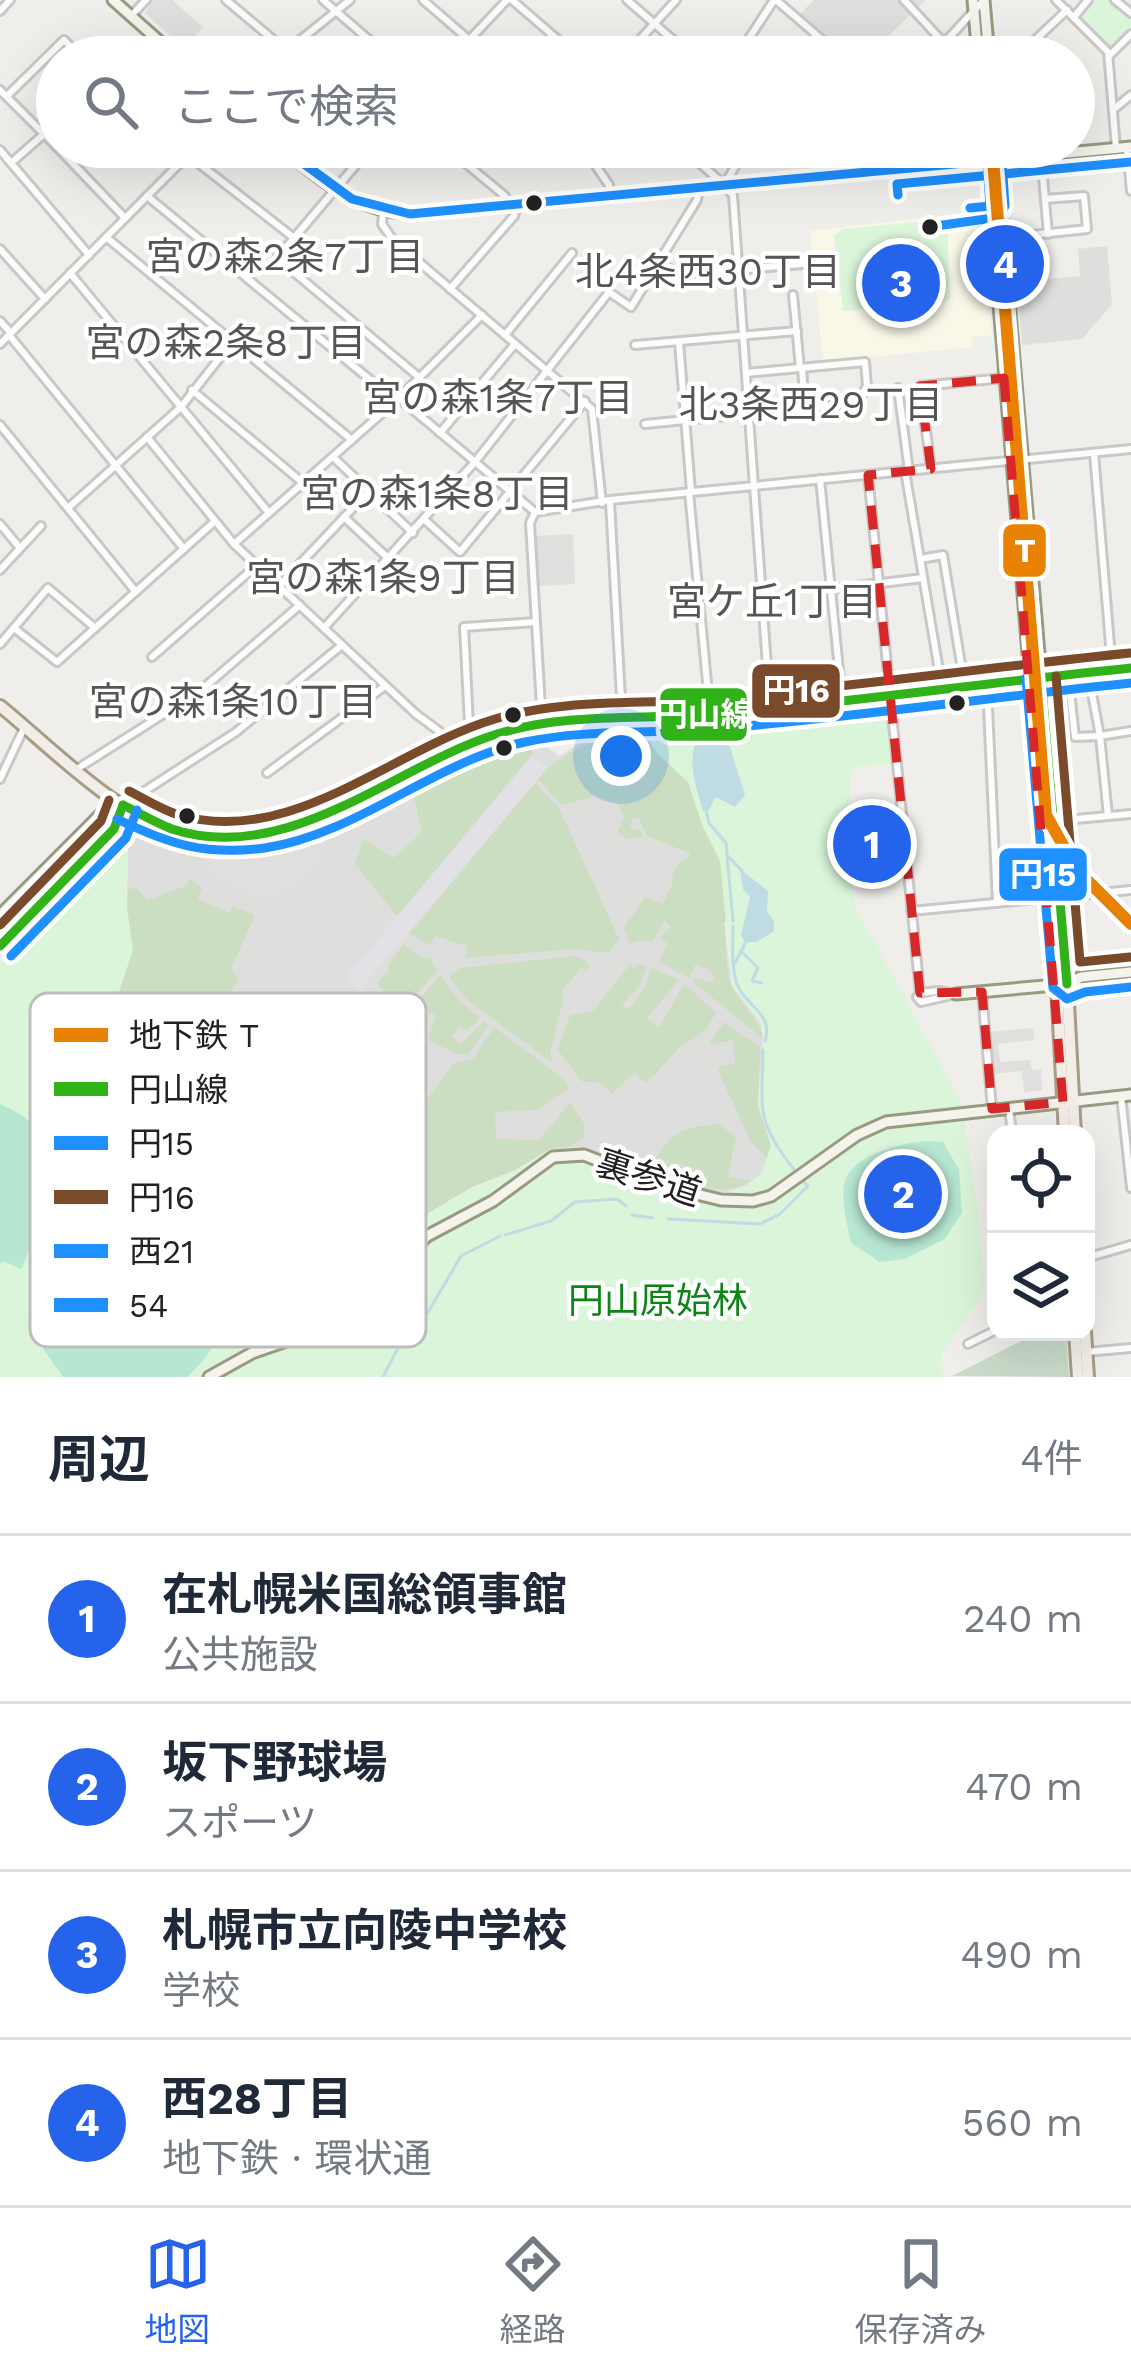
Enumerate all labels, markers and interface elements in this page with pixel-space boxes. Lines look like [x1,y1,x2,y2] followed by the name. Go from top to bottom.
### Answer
[36,36,1095,168] search box
[78,69,144,135] icon: search
[174,80,399,133] text: ここで検索
[523,192,545,214] unlabelled marker
[919,216,941,238] unlabelled marker
[966,219,1044,309] pin: 4
[146,234,424,279] district label: 宮の森2条7丁目
[862,238,940,328] pin: 3
[575,249,841,294] district label: 北4条西30丁目
[86,320,366,365] district label: 宮の森2条8丁目
[362,375,634,420] district label: 宮の森1条7丁目
[679,382,943,427] district label: 北3条西29丁目
[300,471,574,516] district label: 宮の森1条8丁目
[1001,522,1048,579] line badge: T
[1014,531,1036,570] text: T
[246,555,520,600] district label: 宮の森1条9丁目
[667,579,877,624] district label: 宮ケ丘1丁目
[750,662,842,720] line badge: 円16
[762,671,830,710] text: 円16
[89,679,377,724] district label: 宮の森1条10丁目
[658,686,749,743] line badge: 円山線
[946,692,968,714] unlabelled marker
[655,695,754,734] text: 円山線
[502,704,524,726] unlabelled marker
[591,726,651,786] your location
[493,737,515,759] unlabelled marker
[833,799,911,889] pin: 1
[176,805,198,827] unlabelled marker
[997,846,1089,903] line badge: 円15
[1010,855,1076,894] text: 円15
[30,993,426,1347] legend
[129,1016,259,1055] text: 地下鉄 T
[129,1070,228,1109] text: 円山線
[129,1124,194,1163] text: 円15
[987,1125,1095,1341] map controls
[987,1125,1095,1233] button: locate
[591,1141,707,1215] street label: 裏参道
[864,1149,942,1239] pin: 2
[129,1178,195,1217] text: 円16
[129,1232,194,1271] text: 西21
[987,1233,1095,1341] button: layers
[568,1280,748,1322] park label: 円山原始林
[129,1286,168,1325] text: 54
[48,1430,150,1489] text: 周辺
[1020,1436,1083,1481] text: 4件
[162,1568,567,1621] text: 在札幌米国総領事館
[79,1596,95,1641] text: 1
[963,1596,1083,1641] text: 240 m
[162,1632,318,1677] text: 公共施設
[162,1736,387,1789] text: 坂下野球場
[75,1764,99,1809] text: 2
[965,1764,1083,1809] text: 470 m
[162,1800,317,1845] text: スポーツ
[162,1904,567,1957] text: 札幌市立向陵中学校
[75,1932,99,1977] text: 3
[960,1932,1083,1977] text: 490 m
[162,1968,240,2013] text: 学校
[162,2072,352,2125] text: 西28丁目
[74,2100,100,2145] text: 4
[962,2100,1083,2145] text: 560 m
[162,2136,431,2181] text: 地下鉄 · 環状通
[145,2231,211,2351] tab: 地図
[500,2231,566,2351] tab: 経路
[855,2231,987,2351] tab: 保存済み

